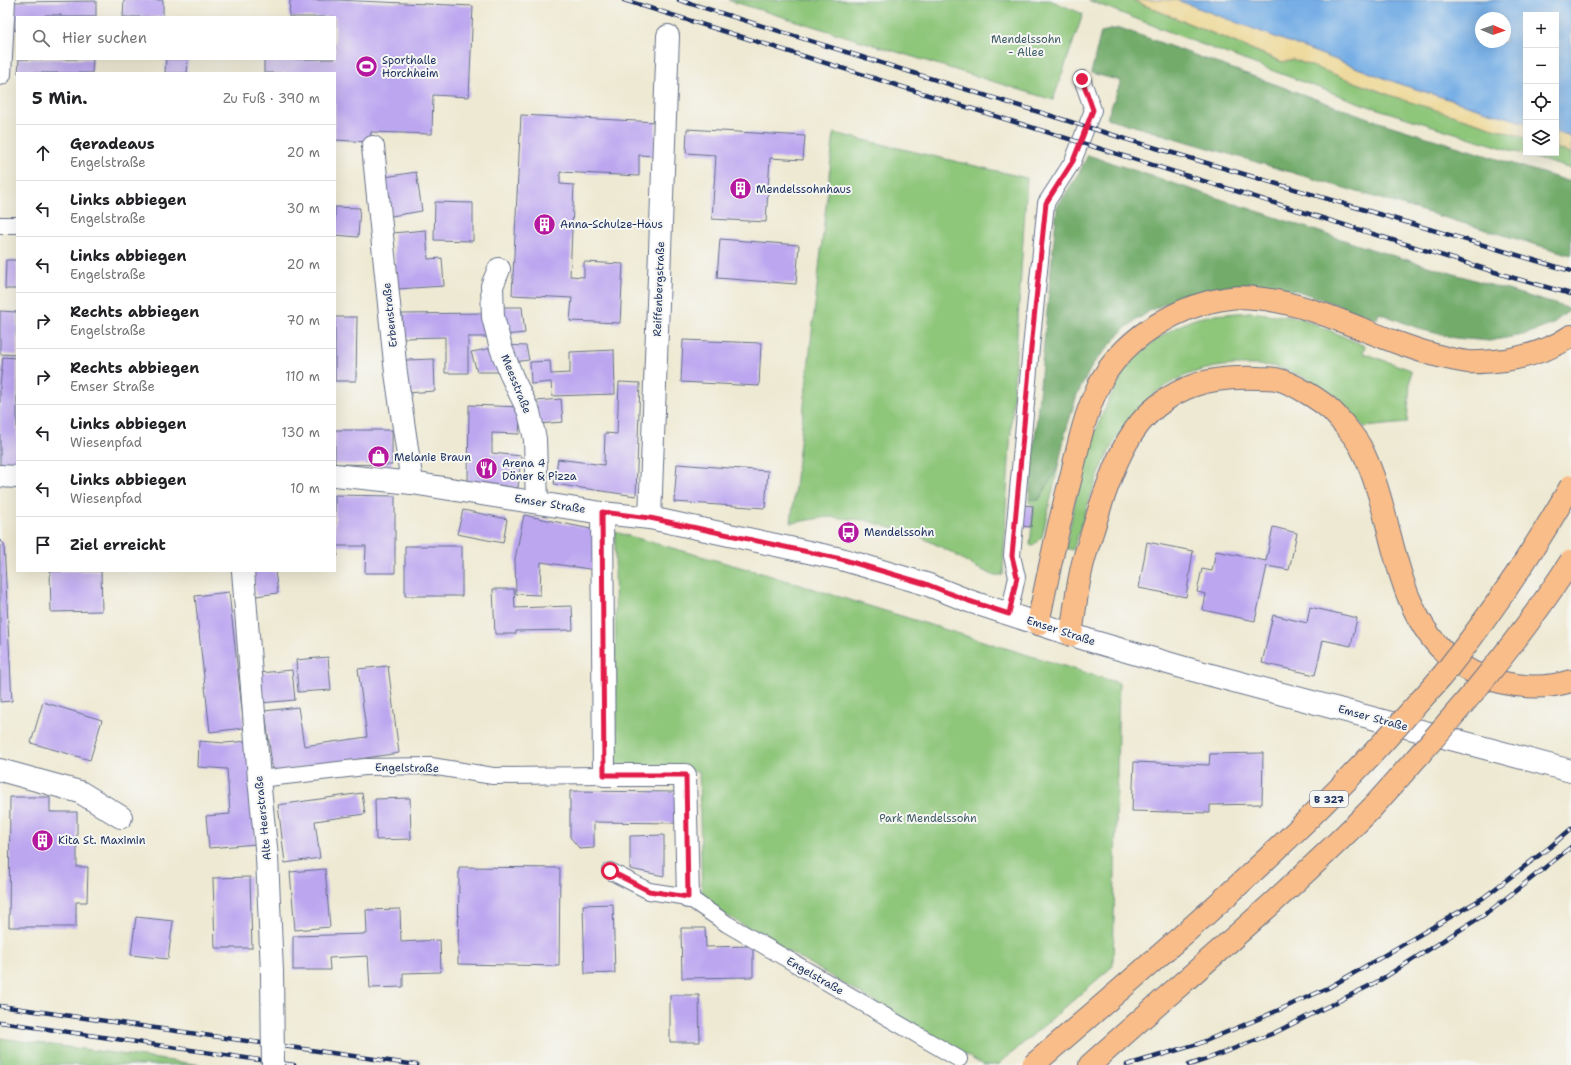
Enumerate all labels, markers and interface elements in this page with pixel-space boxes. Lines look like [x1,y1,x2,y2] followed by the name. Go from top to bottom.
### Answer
[1475,12,1511,48] north arrow
[1523,12,1559,156] map controls
[1523,12,1559,48] button: +
[16,16,336,60] search box
[30,27,52,49] icon: search
[62,28,147,48] text: Hier suchen
[991,32,1061,60] park label: Mendelssohn - Allee
[1523,48,1559,84] button: −
[354,53,380,79] sports icon: Sporthalle Horchheim
[382,53,439,81] place label: Sporthalle Horchheim
[1073,70,1091,88] route end
[1523,84,1559,120] button: locate
[32,87,87,109] text: 5 Min.
[223,90,320,107] text: Zu Fuß · 390 m
[1523,120,1559,156] button: layers
[70,134,155,154] text: Geradeaus
[32,142,54,164] icon: ahead
[287,144,320,161] text: 20 m
[70,154,146,171] text: Engelstraße
[728,176,754,202] building icon: Mendelssohnhaus
[756,182,851,197] place label: Mendelssohnhaus
[70,190,186,210] text: Links abbiegen
[32,198,54,220] icon: left
[286,200,320,217] text: 30 m
[70,210,146,227] text: Engelstraße
[531,211,557,237] building icon: Anna-Schulze-Haus
[560,217,663,232] place label: Anna-Schulze-Haus
[650,241,668,337] street label: Reiffenbergstraße
[70,246,186,266] text: Links abbiegen
[32,254,54,276] icon: left
[287,256,320,273] text: 20 m
[70,266,146,283] text: Engelstraße
[379,282,401,348] street label: Erbenstraße
[70,302,199,322] text: Rechts abbiegen
[32,310,54,332] icon: right
[286,312,320,329] text: 70 m
[70,322,146,339] text: Engelstraße
[497,352,535,416] street label: Meesstraße
[70,358,199,378] text: Rechts abbiegen
[32,366,54,388] icon: right
[285,368,320,385] text: 110 m
[70,378,155,395] text: Emser Straße
[70,414,186,434] text: Links abbiegen
[32,422,54,444] icon: left
[282,424,320,441] text: 130 m
[70,434,142,451] text: Wiesenpfad
[365,444,391,470] shop icon: Melanie Braun
[394,450,471,465] place label: Melanie Braun
[474,456,500,482] restaurant icon: Arena 4 Döner & Pizza
[502,456,577,484] place label: Arena 4 Döner & Pizza
[70,470,186,490] text: Links abbiegen
[32,478,54,500] icon: left
[290,480,320,497] text: 10 m
[70,490,142,507] text: Wiesenpfad
[513,491,587,517] street label: Emser Straße
[835,519,861,545] bus stop icon: Mendelssohn
[864,525,934,540] place label: Mendelssohn
[32,534,54,556] icon: arrive
[70,535,166,555] text: Ziel erreicht
[1025,613,1097,649] street label: Emser Straße
[1336,701,1410,735] street label: Emser Straße
[375,760,439,776] street label: Engelstraße
[251,775,275,861] street label: Alte Heerstraße
[1310,791,1348,807] road number: B 327
[879,811,977,826] park label: Park Mendelssohn
[30,827,56,853] building icon: Kita St. Maximin
[58,833,146,848] place label: Kita St. Maximin
[601,862,619,880] route start
[784,953,846,999] street label: Engelstraße

